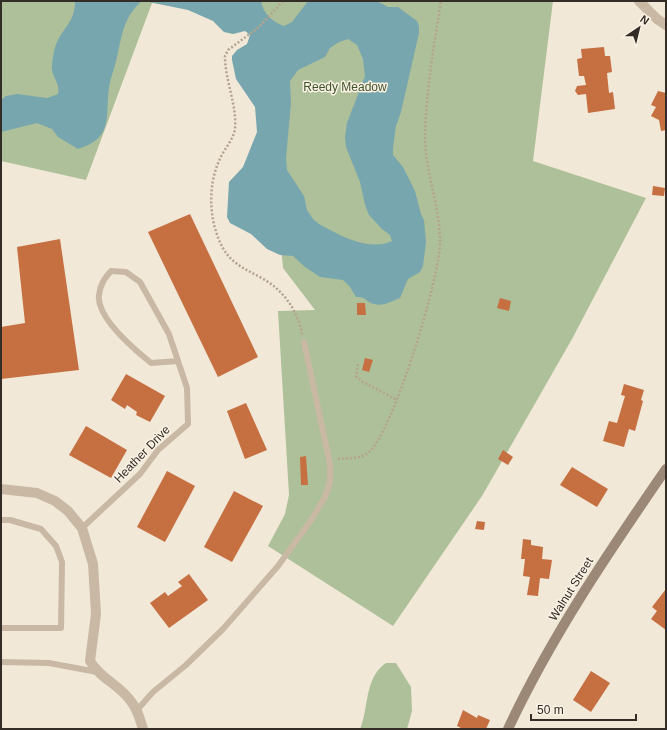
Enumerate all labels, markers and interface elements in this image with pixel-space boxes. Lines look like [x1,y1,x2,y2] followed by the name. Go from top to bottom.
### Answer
[619,8,659,48] north arrow
[638,13,651,27] text: N
[303,80,387,94] park label: Reedy Meadow
[111,422,173,485] street label: Heather Drive
[546,554,596,623] street label: Walnut Street
[531,696,636,722] scale bar
[537,703,564,717] text: 50 m

